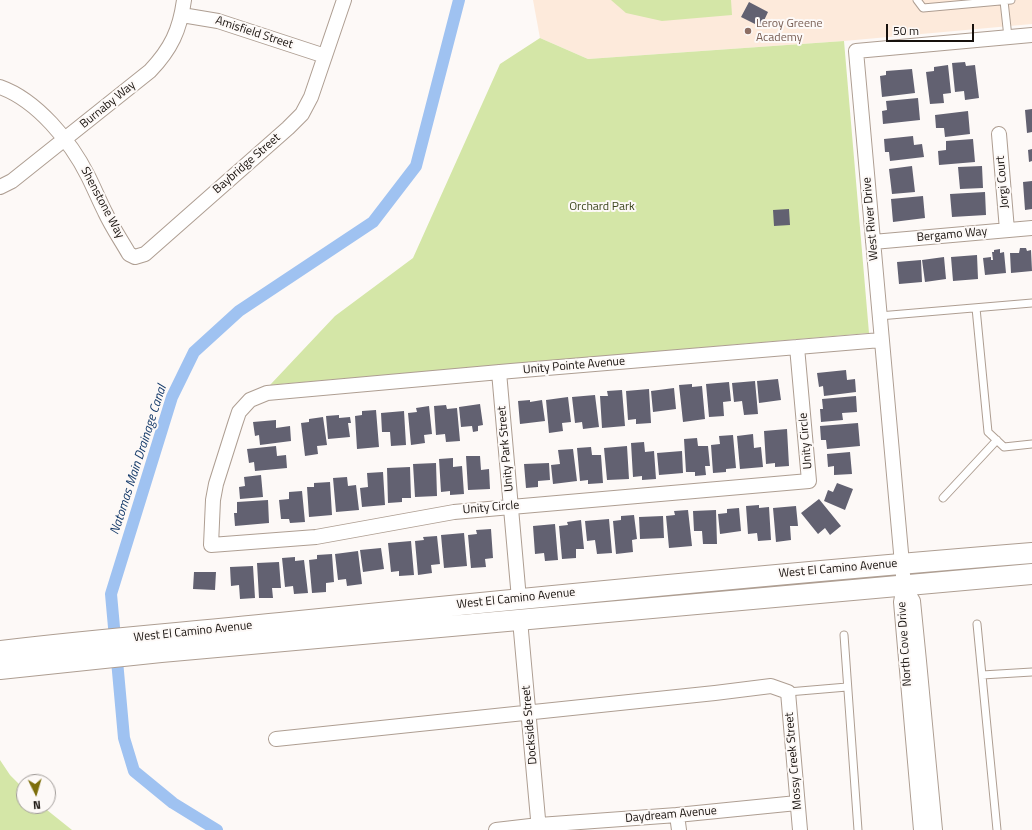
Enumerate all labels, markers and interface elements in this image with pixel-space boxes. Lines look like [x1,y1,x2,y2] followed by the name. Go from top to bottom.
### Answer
[213,14,295,52] street label: Amisfield Street
[888,16,976,42] scale bar
[756,17,822,45] place label: Leroy Greene Academy
[893,21,919,40] text: 50 m
[743,26,753,36] marker: Leroy Greene Academy
[77,78,139,132] street label: Burnaby Way
[210,131,284,197] street label: Baybridge Street
[994,155,1012,209] street label: Jorgi Court
[77,165,127,241] street label: Shenstone Way
[860,177,882,261] street label: West River Drive
[569,200,635,214] park label: Orchard Park
[916,225,988,245] street label: Bergamo Way
[522,354,626,378] street label: Unity Pointe Avenue
[107,383,171,537] water label: Natomas Main Drainage Canal
[495,406,517,492] street label: Unity Park Street
[796,412,816,470] street label: Unity Circle
[462,498,520,518] street label: Unity Circle
[778,557,898,581] street label: West El Camino Avenue
[456,586,576,612] street label: West El Camino Avenue
[895,601,915,687] street label: North Cove Drive
[133,619,253,645] street label: West El Camino Avenue
[519,685,541,765] street label: Dockside Street
[783,712,805,810] street label: Mossy Creek Street
[16,774,56,814] north arrow
[32,797,41,813] text: N
[625,804,717,826] street label: Daydream Avenue

